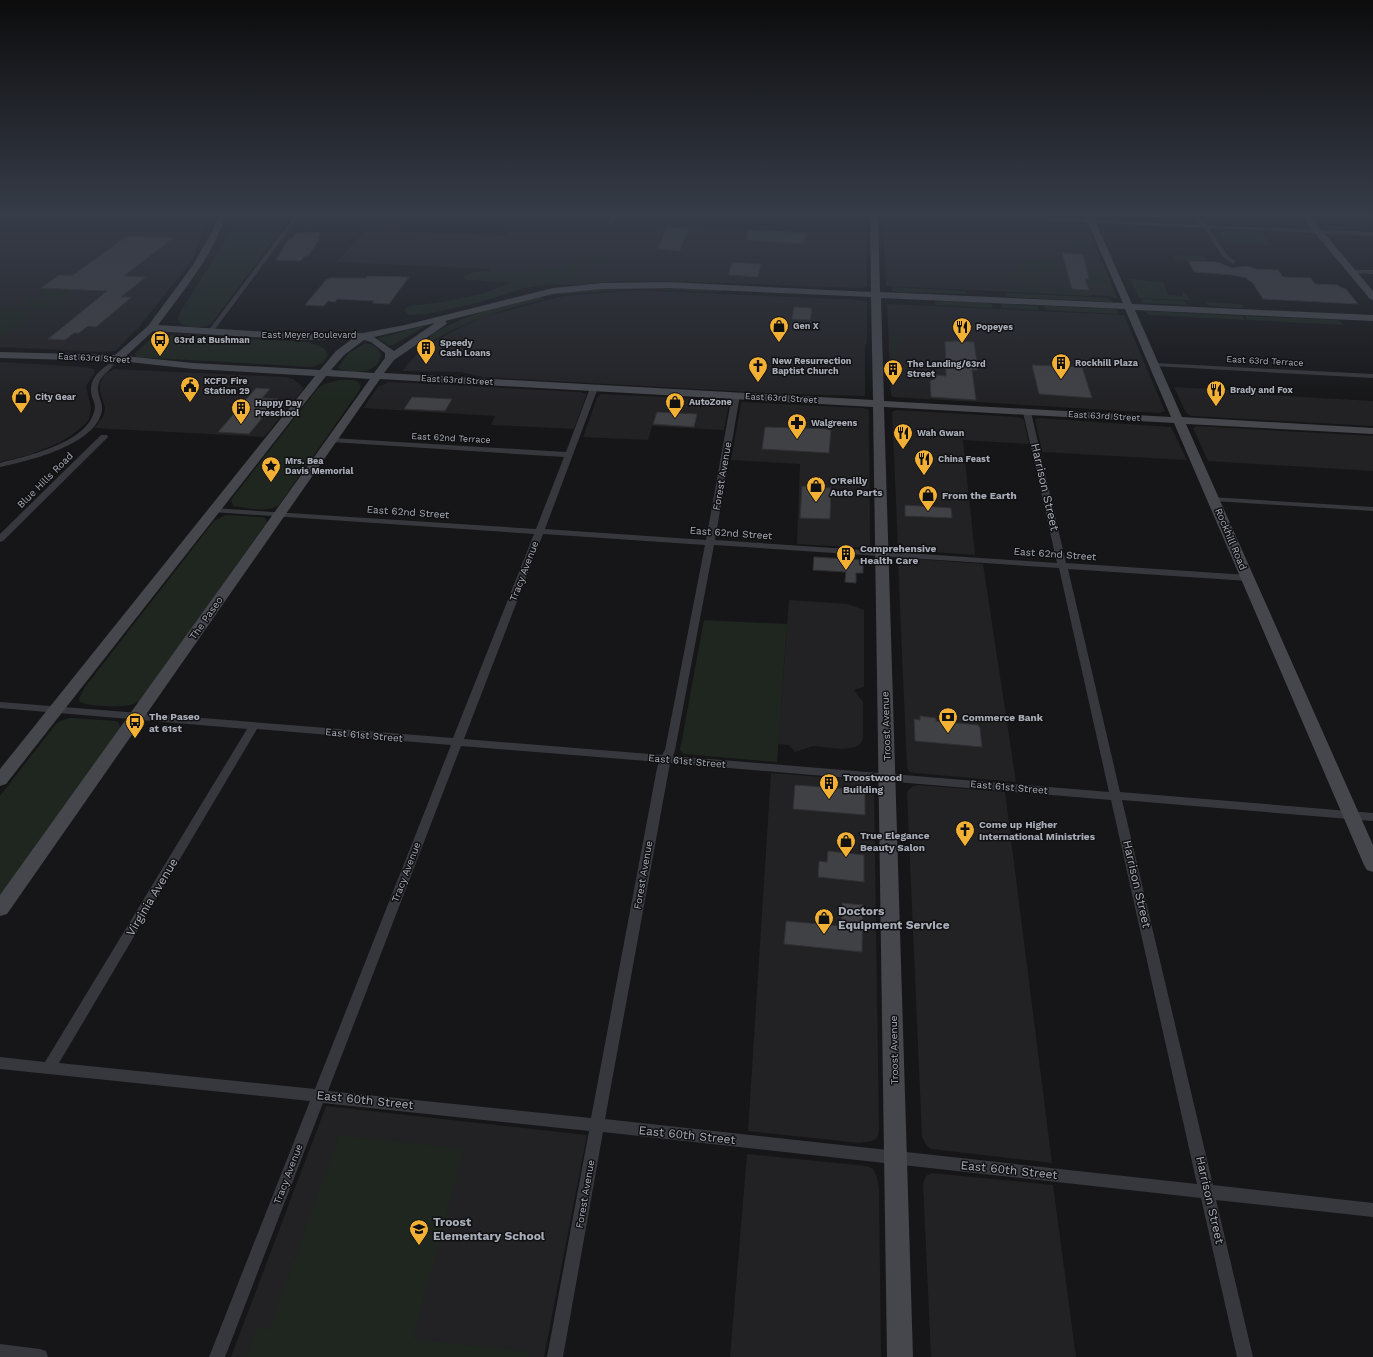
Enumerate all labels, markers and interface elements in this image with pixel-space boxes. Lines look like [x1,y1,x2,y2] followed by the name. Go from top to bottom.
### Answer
[768,315,790,343] shop icon: Gen X
[951,316,973,344] restaurant icon: Popeyes
[793,321,819,331] place label: Gen X
[976,322,1013,332] place label: Popeyes
[149,329,171,357] bus stop icon: 63rd at Bushman
[262,330,356,340] street label: East Meyer Boulevard
[174,335,250,345] place label: 63rd at Bushman
[415,337,437,365] building icon: Speedy Cash Loans
[440,338,491,358] place label: Speedy Cash Loans
[58,351,131,365] street label: East 63rd Street
[1050,352,1072,380] building icon: Rockhill Plaza
[1226,354,1304,368] street label: East 63rd Terrace
[747,355,769,383] church icon: New Resurrection Baptist Church
[772,356,852,376] place label: New Resurrection Baptist Church
[882,358,904,386] building icon: The Landing/63rd Street
[1075,358,1139,368] place label: Rockhill Plaza
[907,359,986,379] place label: The Landing/63rd Street
[421,373,494,387] street label: East 63rd Street
[179,375,201,403] public building icon: KCFD Fire Station 29
[204,376,250,396] place label: KCFD Fire Station 29
[1205,379,1227,407] restaurant icon: Brady and Fox
[1230,385,1293,395] place label: Brady and Fox
[10,386,32,414] shop icon: City Gear
[664,391,686,419] shop icon: AutoZone
[745,391,818,405] street label: East 63rd Street
[35,392,76,402] place label: City Gear
[230,397,252,425] building icon: Happy Day Preschool
[689,397,732,407] place label: AutoZone
[255,398,303,418] place label: Happy Day Preschool
[1068,409,1141,423] street label: East 63rd Street
[786,412,808,440] pharmacy icon: Walgreens
[811,418,858,428] place label: Walgreens
[892,422,914,450] restaurant icon: Wah Gwan
[917,428,965,438] place label: Wah Gwan
[411,431,491,445] street label: East 62nd Terrace
[711,441,733,511] street label: Forest Avenue
[1028,442,1062,532] street label: Harrison Street
[913,448,935,476] restaurant icon: China Feast
[15,450,75,510] street label: Blue Hills Road
[938,454,990,464] place label: China Feast
[260,455,282,483] place icon: Mrs. Bea Davis Memorial
[285,456,353,476] place label: Mrs. Bea Davis Memorial
[805,475,827,503] shop icon: O'Reilly Auto Parts
[830,475,883,498] place label: O'Reilly Auto Parts
[917,484,939,512] shop icon: From the Earth
[942,490,1017,501] place label: From the Earth
[366,504,450,520] street label: East 62nd Street
[1213,506,1249,572] street label: Rockhill Road
[689,525,773,541] street label: East 62nd Street
[507,539,541,603] street label: Tracy Avenue
[835,543,857,571] building icon: Comprehensive Health Care
[860,543,936,566] place label: Comprehensive Health Care
[1013,546,1097,562] street label: East 62nd Street
[187,594,225,642] street label: The Paseo
[879,691,893,761] street label: Troost Avenue
[937,706,959,734] bank icon: Commerce Bank
[124,711,146,739] bus stop icon: The Paseo at 61st
[149,711,200,734] place label: The Paseo at 61st
[962,712,1044,723] place label: Commerce Bank
[325,726,404,744] street label: East 61st Street
[648,752,727,770] street label: East 61st Street
[818,772,840,800] building icon: Troostwood Building
[843,772,902,795] place label: Troostwood Building
[970,778,1049,796] street label: East 61st Street
[954,819,976,847] church icon: Come up Higher International Ministries
[979,819,1096,842] place label: Come up Higher International Ministries
[835,830,857,858] shop icon: True Elegance Beauty Salon
[860,830,930,853] place label: True Elegance Beauty Salon
[1120,839,1154,929] street label: Harrison Street
[389,840,423,904] street label: Tracy Avenue
[632,840,654,910] street label: Forest Avenue
[123,855,181,938] street label: Virginia Avenue
[838,904,950,932] place label: Doctors Equipment Service
[813,907,835,935] shop icon: Doctors Equipment Service
[888,1015,900,1085] street label: Troost Avenue
[316,1088,414,1112] street label: East 60th Street
[638,1123,736,1147] street label: East 60th Street
[271,1142,305,1206] street label: Tracy Avenue
[1193,1155,1227,1245] street label: Harrison Street
[960,1158,1058,1182] street label: East 60th Street
[574,1159,596,1229] street label: Forest Avenue
[433,1215,545,1243] place label: Troost Elementary School
[408,1218,430,1246] school or university icon: Troost Elementary School

